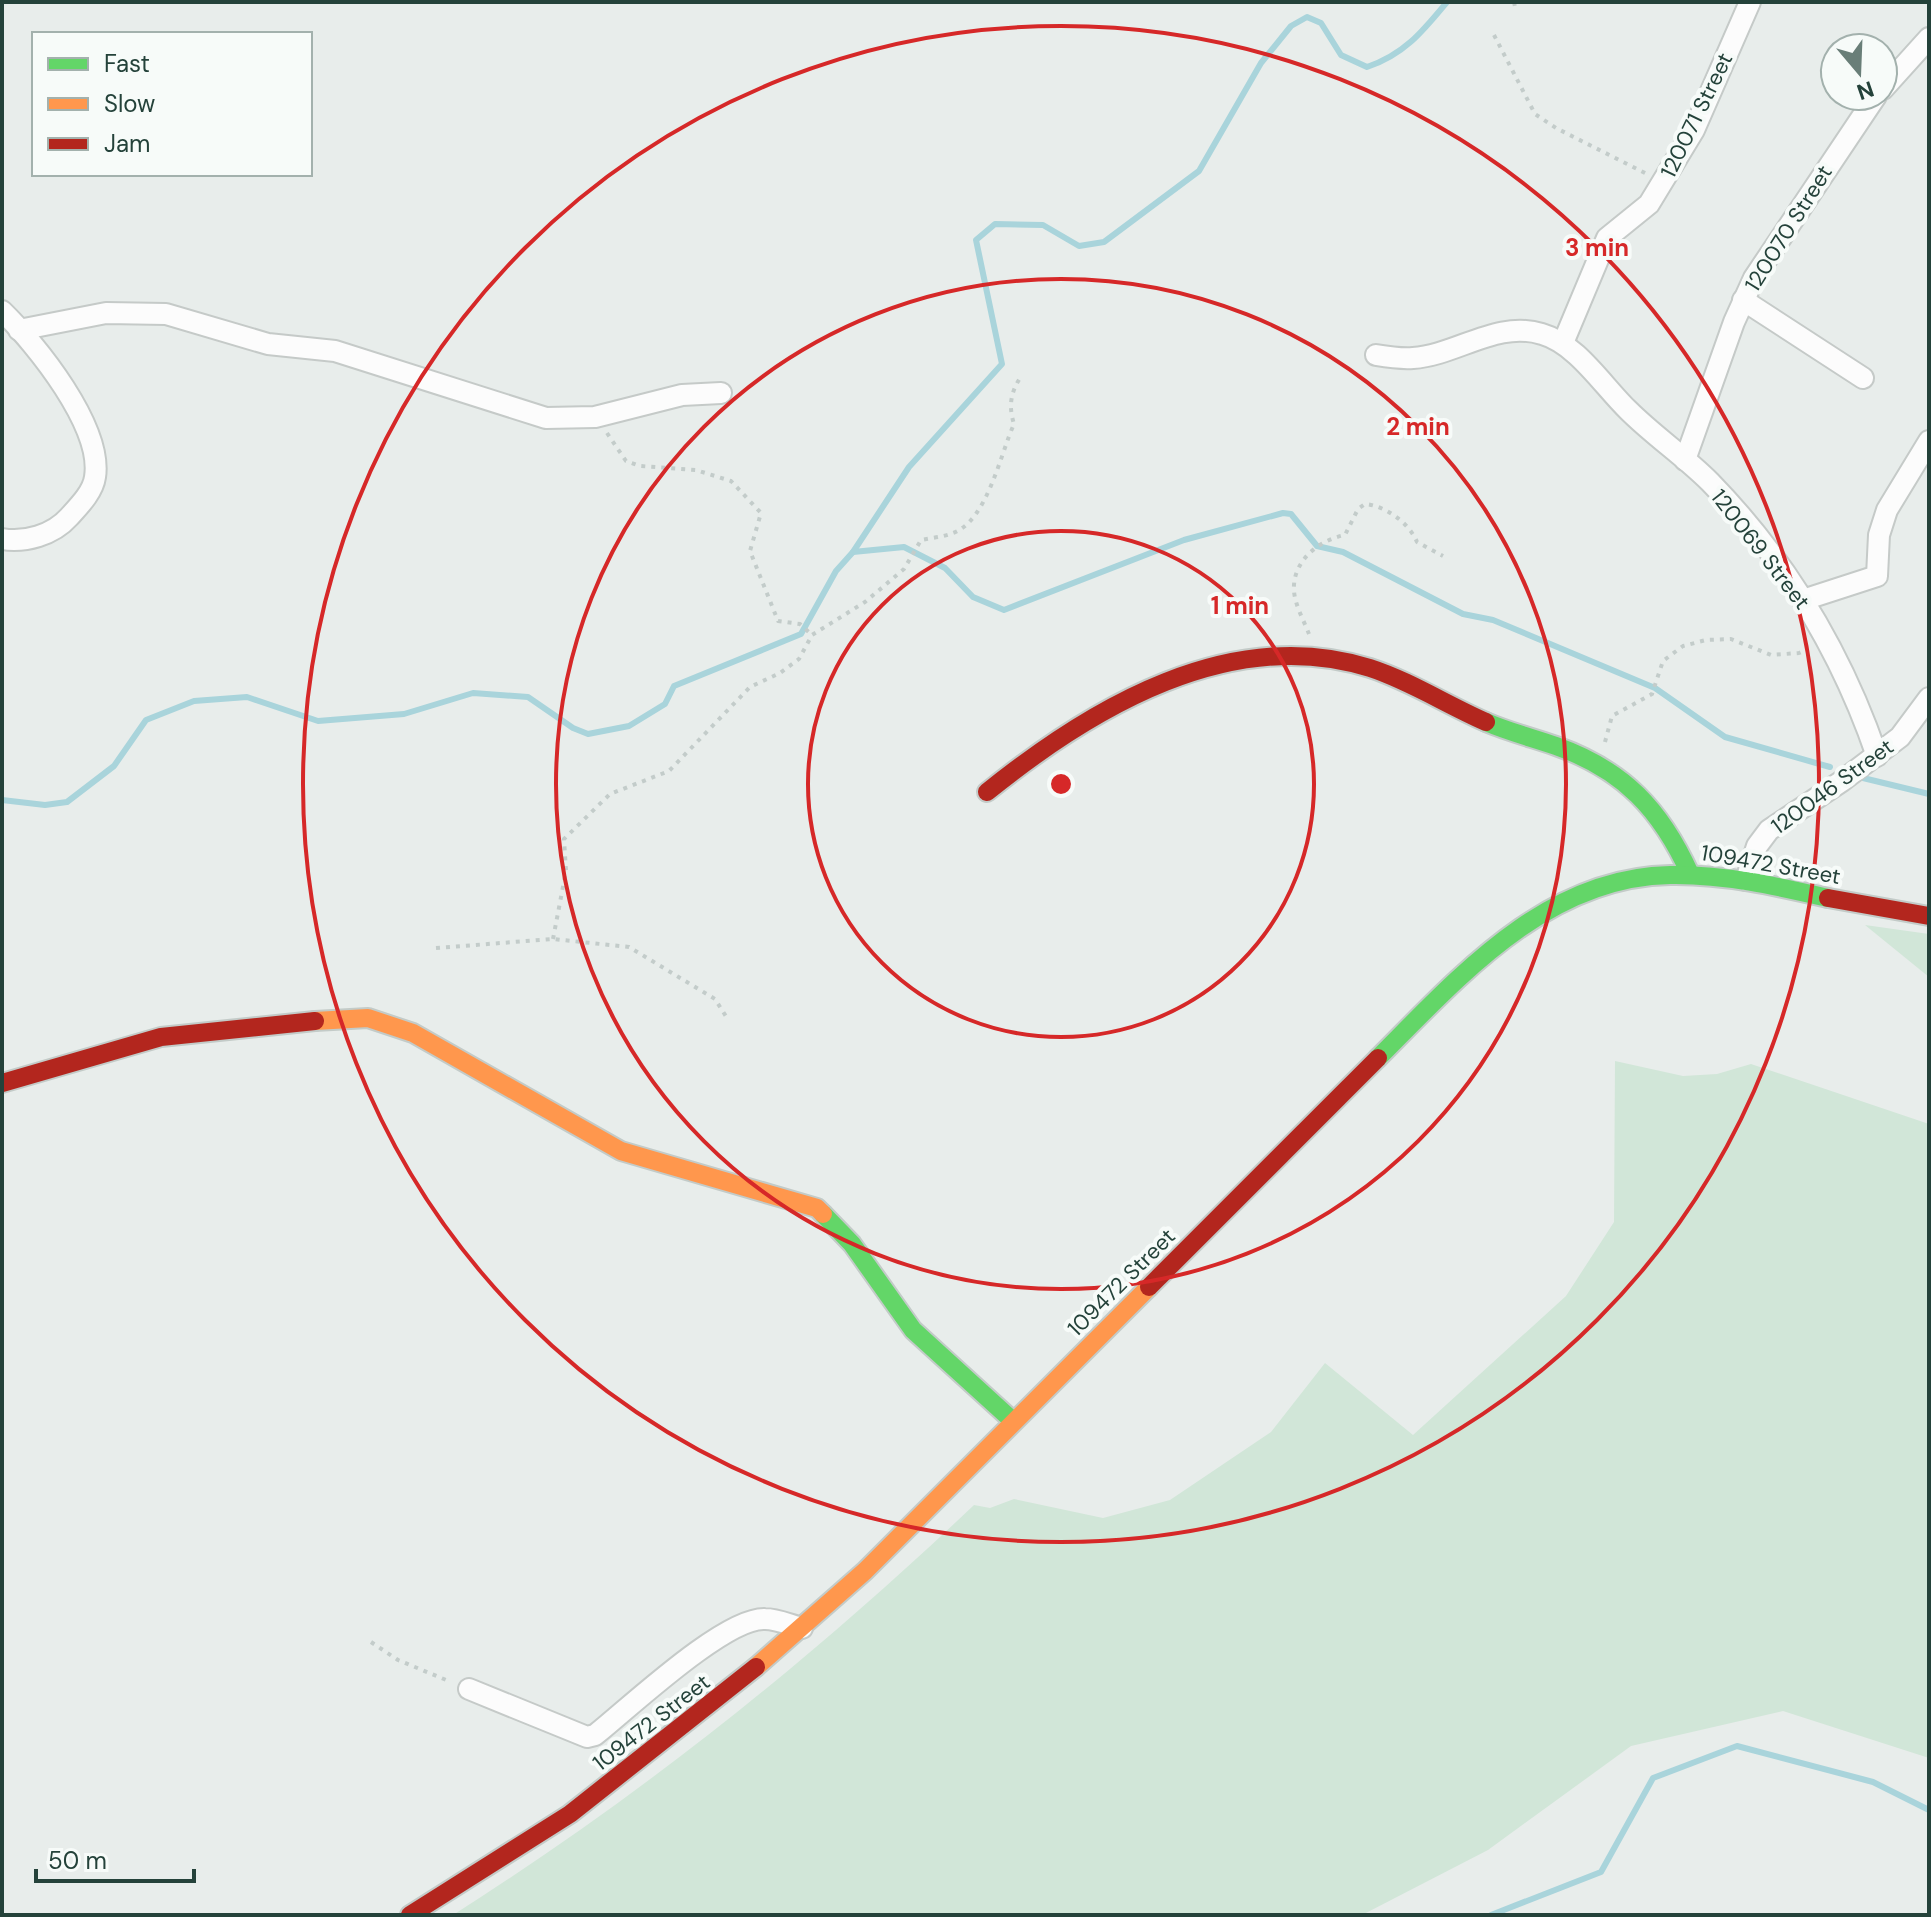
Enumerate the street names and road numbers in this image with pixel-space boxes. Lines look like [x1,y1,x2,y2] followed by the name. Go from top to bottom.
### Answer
[1654,48,1739,183] street label: 120071 Street
[1738,160,1839,297] street label: 120070 Street
[1705,483,1817,615] street label: 120069 Street
[1765,732,1899,841] street label: 120046 Street
[1699,838,1843,891] street label: 109472 Street
[1061,1222,1182,1343] street label: 109472 Street
[587,1668,716,1777] street label: 109472 Street

